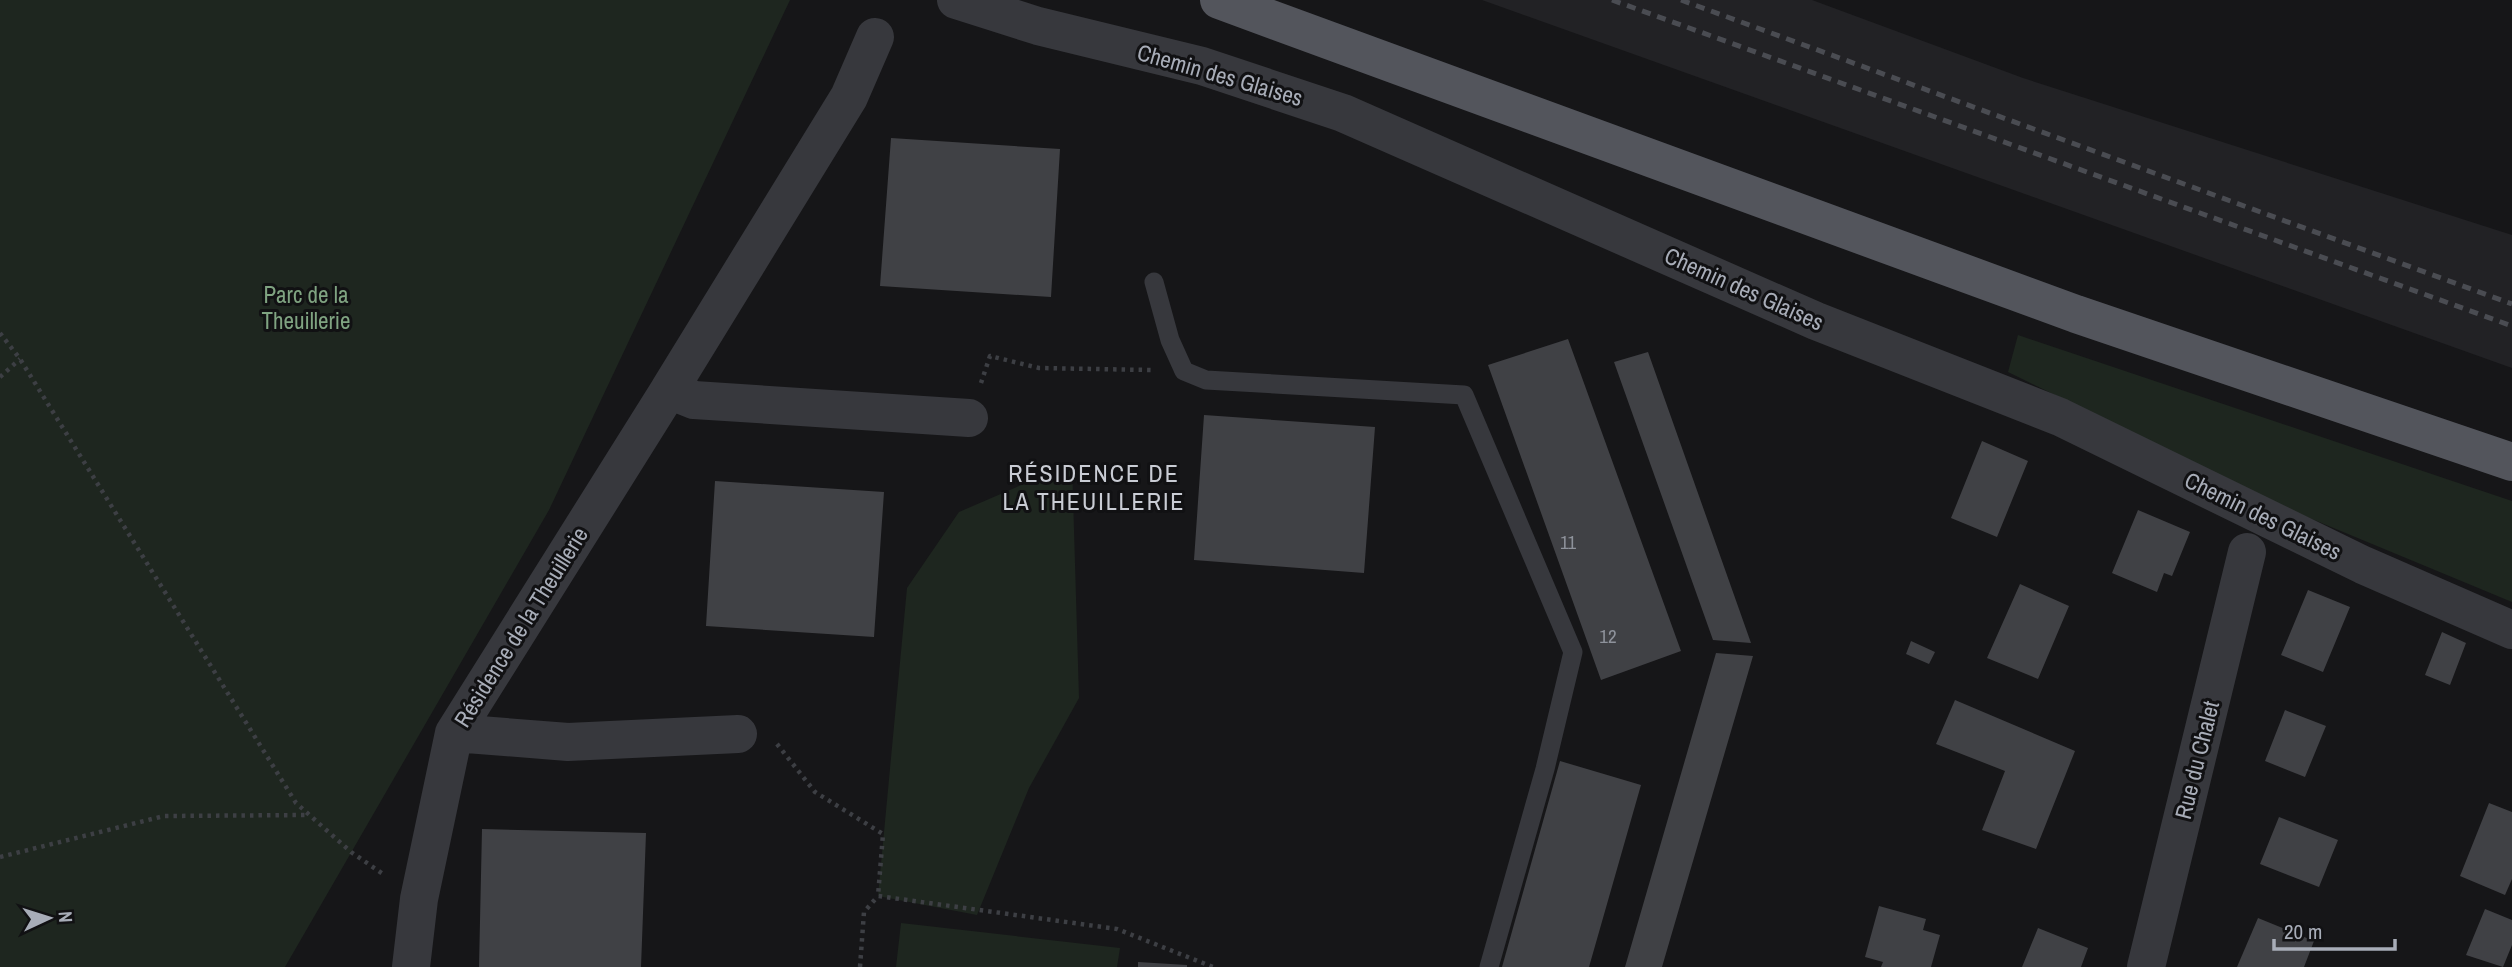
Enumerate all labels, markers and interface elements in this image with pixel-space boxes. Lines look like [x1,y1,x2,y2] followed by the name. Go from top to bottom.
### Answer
[1134,36,1307,113] street label: Chemin des Glaises
[1660,240,1829,337] street label: Chemin des Glaises
[261,279,351,336] park label: Parc de la Theuillerie
[1003,457,1186,517] district label: RÉSIDENCE DE LA THEUILLERIE
[2180,464,2347,567] street label: Chemin des Glaises
[446,521,595,733] street label: Résidence de la Theuillerie
[1560,529,1576,555] house number: 11
[1599,623,1617,649] house number: 12
[2167,698,2226,822] street label: Rue du Chalet
[14,883,84,953] north arrow
[2274,908,2395,952] scale bar
[53,910,79,923] text: N
[2284,917,2322,946] text: 20 m

